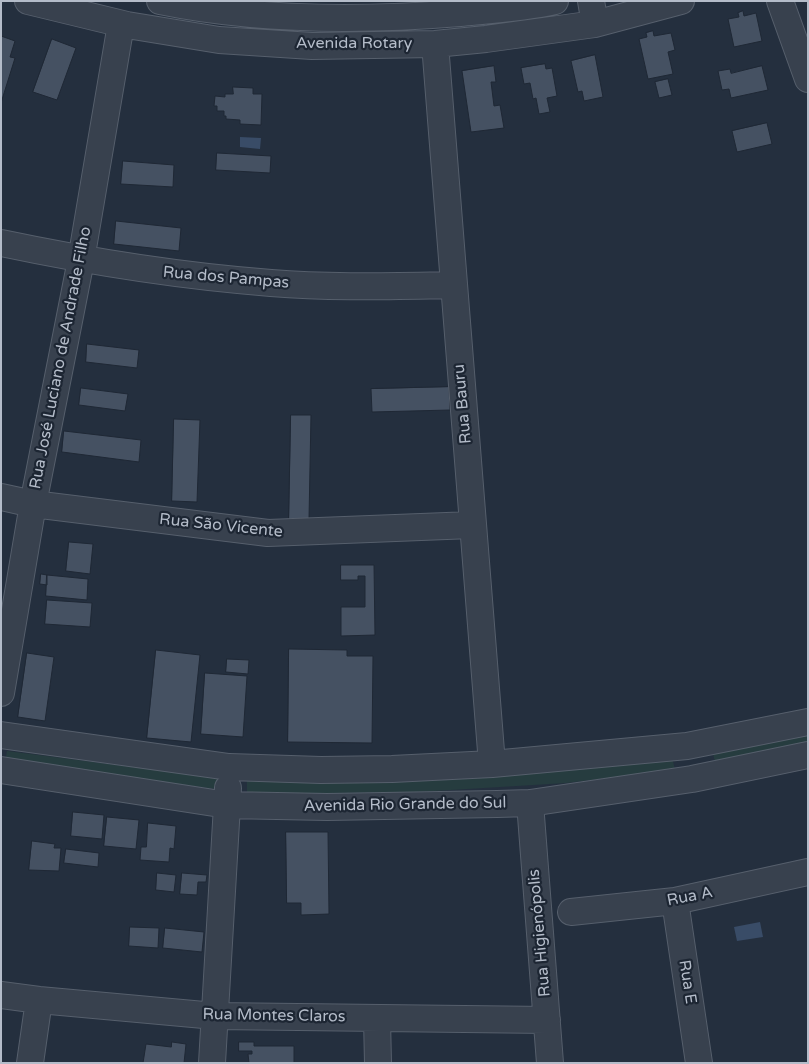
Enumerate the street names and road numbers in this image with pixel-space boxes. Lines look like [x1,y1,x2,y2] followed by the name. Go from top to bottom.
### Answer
[296,34,412,54] street label: Avenida Rotary
[26,225,96,491] street label: Rua José Luciano de Andrade Filho
[162,263,290,293] street label: Rua dos Pampas
[450,363,476,445] street label: Rua Bauru
[158,510,284,542] street label: Rua São Vicente
[303,794,507,816] street label: Avenida Rio Grande do Sul
[525,868,555,998] street label: Rua Higienópolis
[665,883,715,911] street label: Rua A
[674,959,700,1005] street label: Rua E
[202,1005,346,1027] street label: Rua Montes Claros

